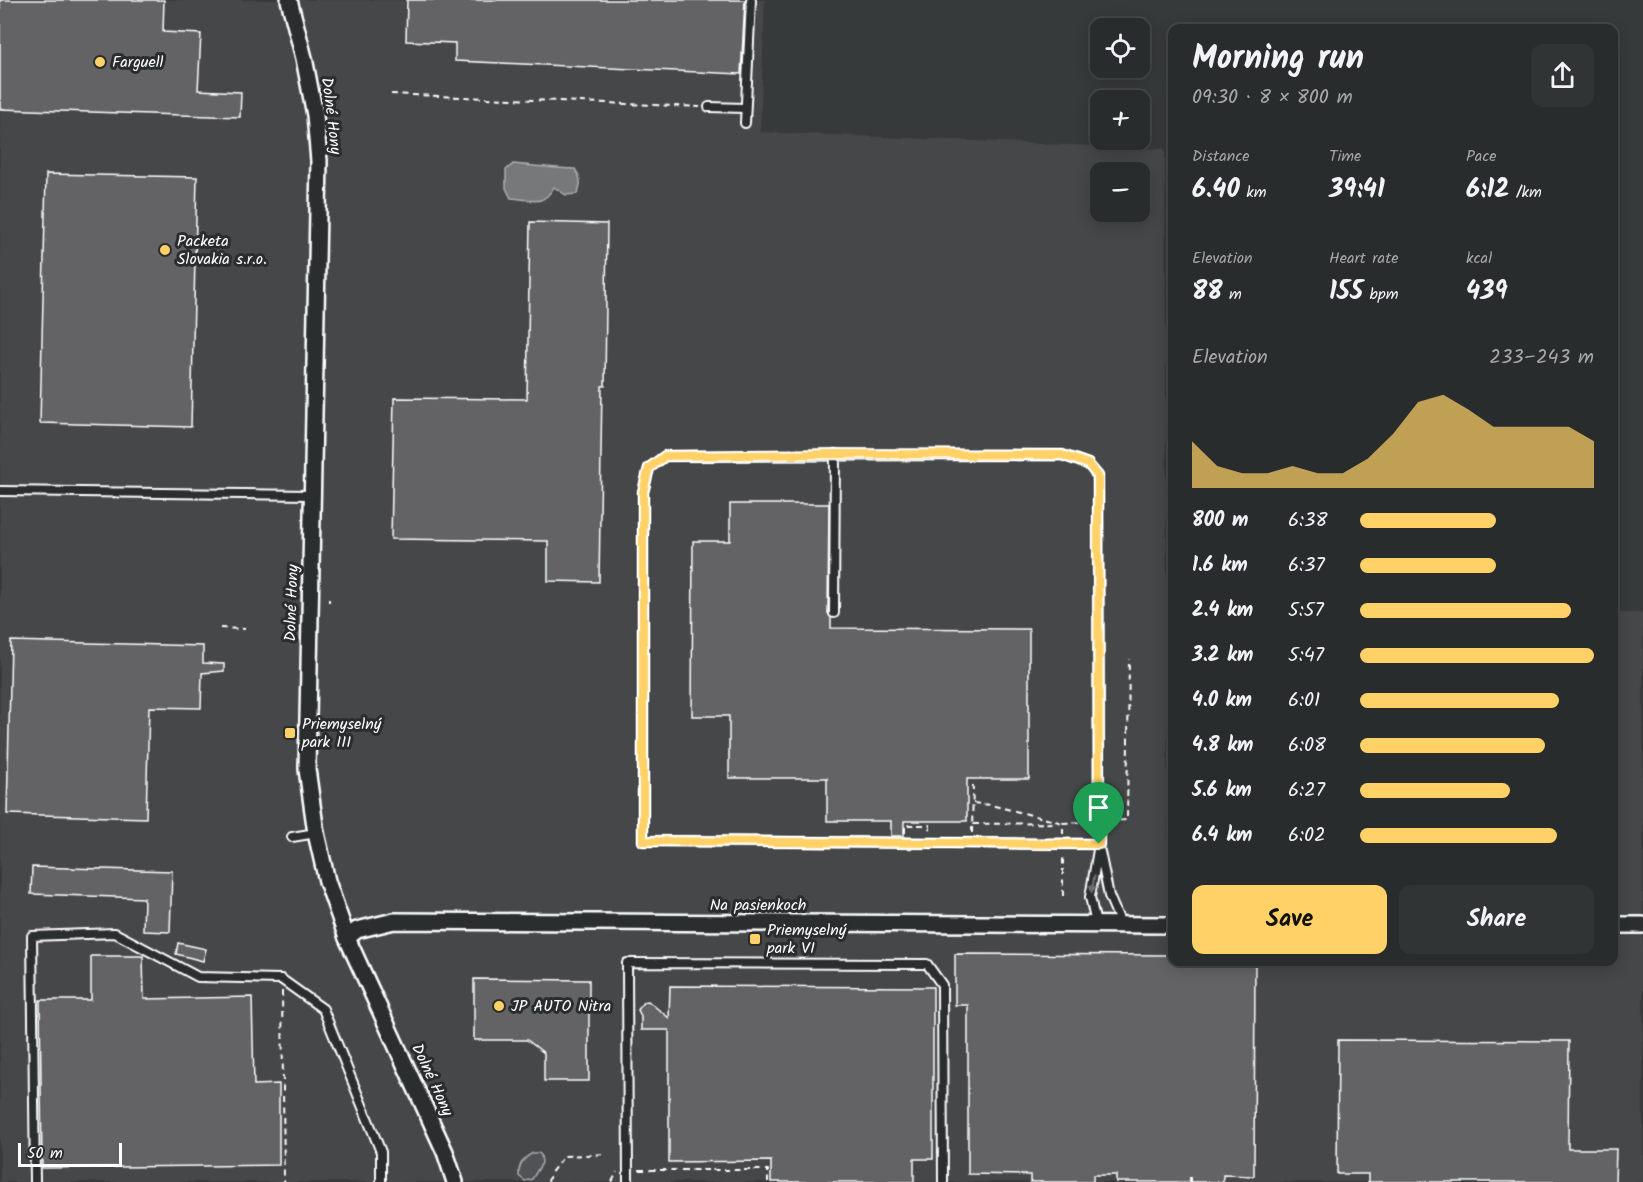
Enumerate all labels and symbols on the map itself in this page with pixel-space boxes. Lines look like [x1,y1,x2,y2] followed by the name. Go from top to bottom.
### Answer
[112,50,164,75] place label: Farguell
[93,55,107,69] marker: Farguell
[314,76,348,156] street label: Dolné Hony
[177,229,267,272] place label: Packeta Slovakia s.r.o.
[158,243,172,257] marker: Packeta Slovakia s.r.o.
[278,563,306,642] street label: Dolné Hony
[301,712,383,755] place label: Priemyselný park III
[283,726,297,740] marker: Priemyselný park III
[1073,782,1124,844] pin
[1088,875,1097,894] one-way arrow
[710,893,806,918] street label: Na pasienkoch
[766,918,848,961] place label: Priemyselný park VI
[748,932,762,946] marker: Priemyselný park VI
[511,994,611,1019] place label: JP AUTO Nitra
[492,999,506,1013] marker: JP AUTO Nitra
[404,1040,460,1121] street label: Dolné Hony
[18,1140,122,1168] scale bar

